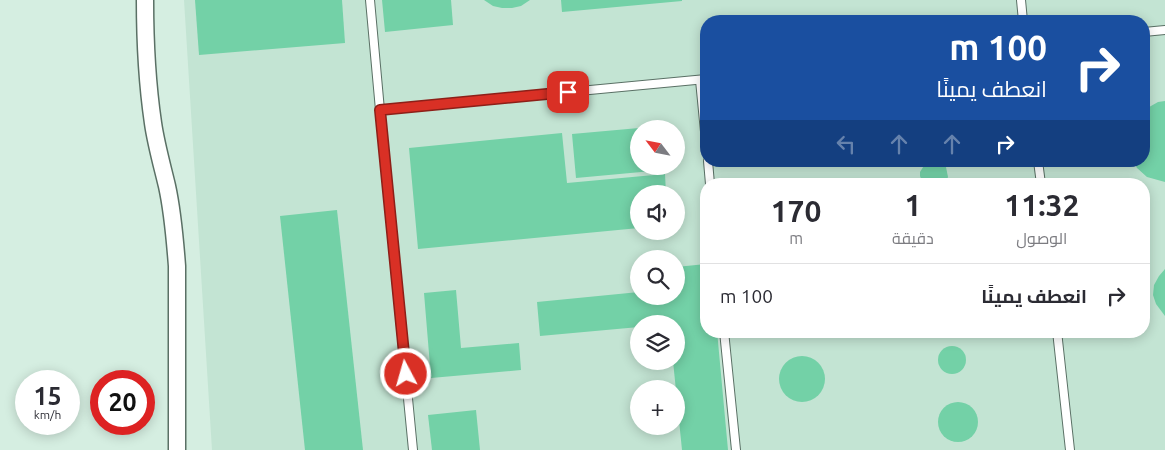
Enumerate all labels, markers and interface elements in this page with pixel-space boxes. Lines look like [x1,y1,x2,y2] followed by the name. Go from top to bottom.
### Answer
[949,27,1047,67] text: 100 m
[1065,35,1130,100] icon: right
[547,71,589,113] pin
[936,76,1047,101] text: انعطف يمينًا
[554,78,582,106] icon: arrive
[630,120,685,175] north arrow
[630,120,685,435] map controls
[832,130,860,158] icon: left
[885,130,913,158] icon: ahead
[938,130,966,158] icon: ahead
[991,130,1019,158] icon: right
[630,185,685,240] button: sound
[904,188,921,222] text: 1
[1004,188,1079,222] text: 11:32
[771,194,821,228] text: 170
[789,229,803,247] text: m
[892,229,934,247] text: دقيقة
[1016,229,1067,247] text: الوصول
[630,250,685,305] button: search
[1102,282,1130,310] icon: right
[720,285,773,307] text: 100 m
[981,285,1087,307] text: انعطف يمينًا
[630,315,685,370] button: layers
[379,347,431,399] position arrow
[90,370,155,435] speed limit sign: 20
[630,380,685,435] button: +
[33,382,62,410] text: 15
[34,408,61,421] text: km/h

